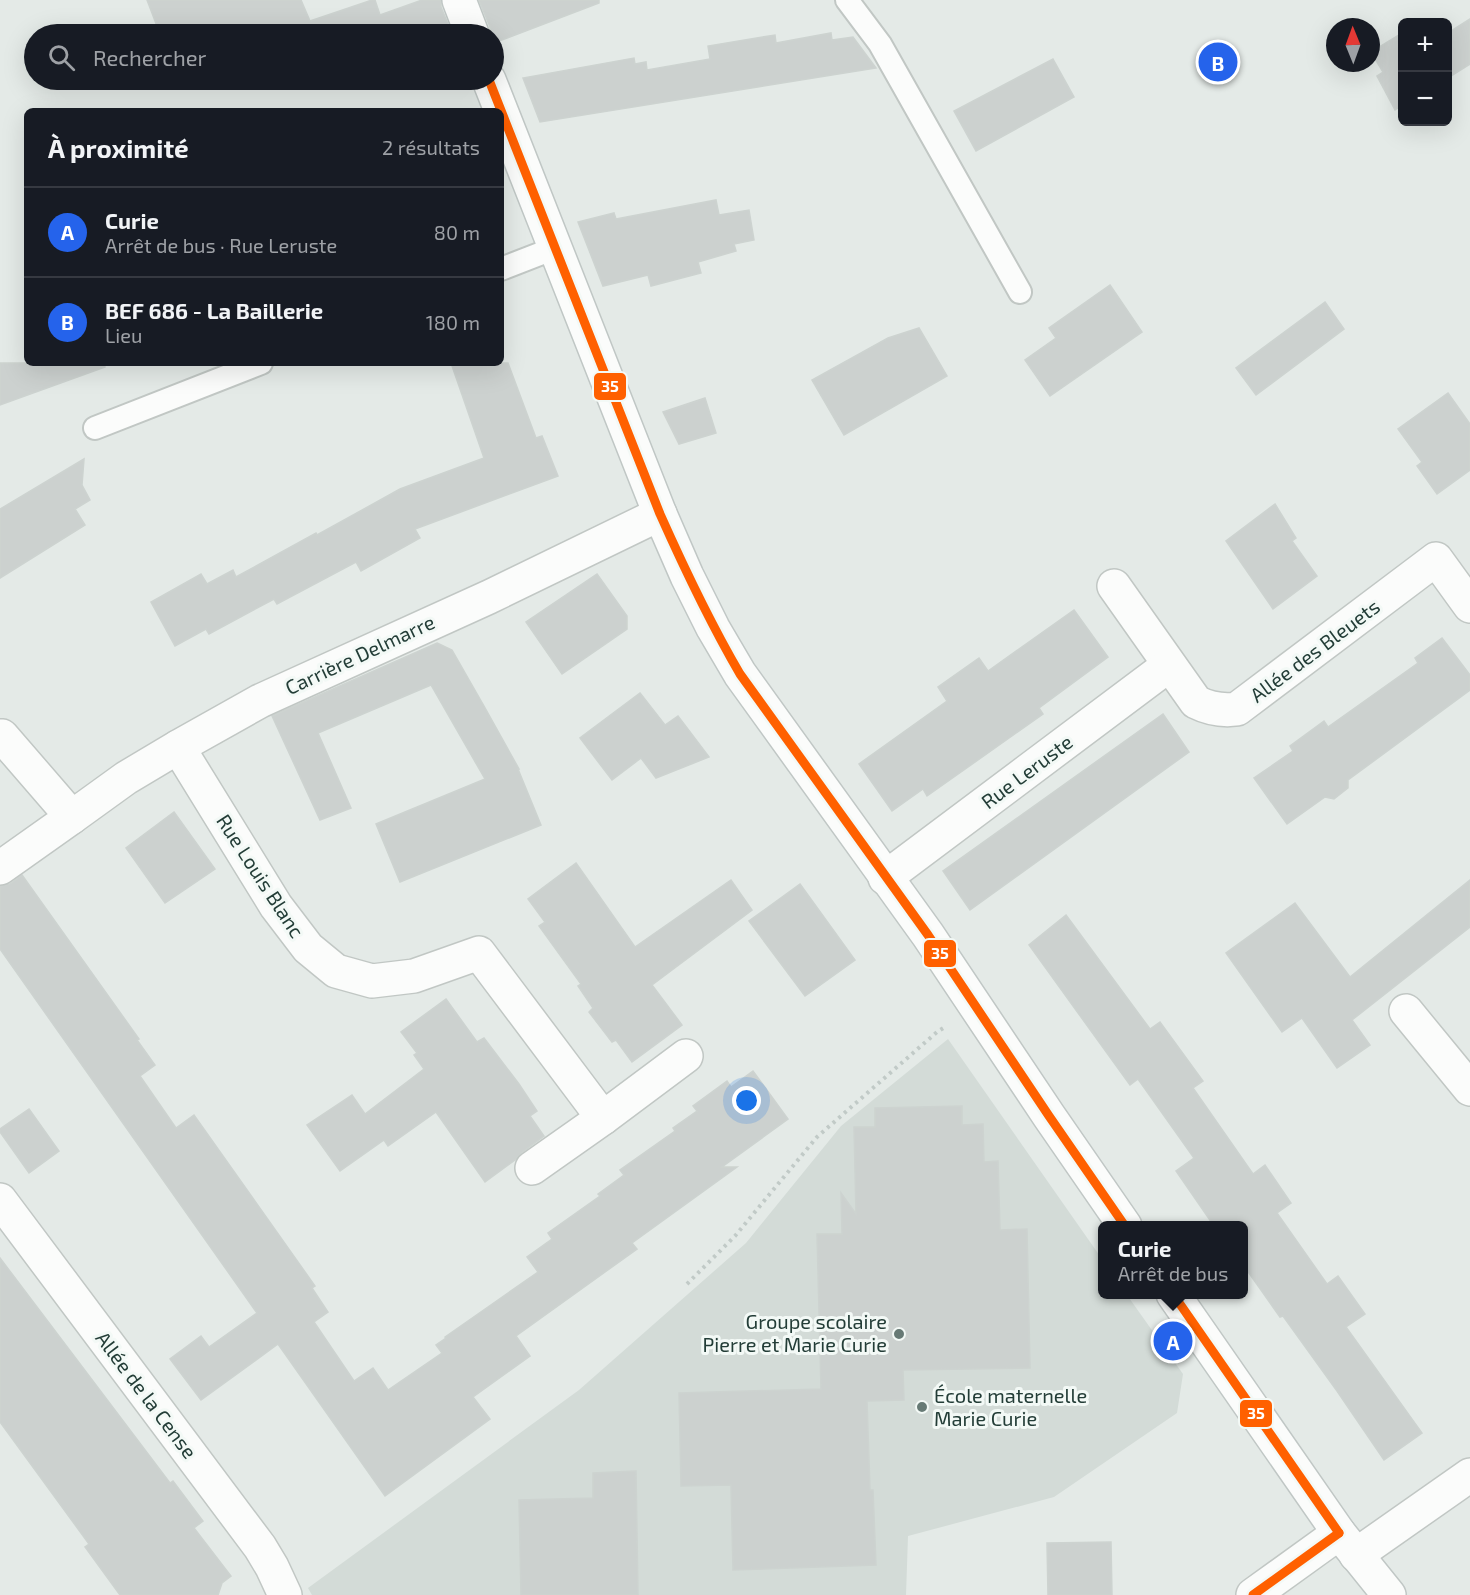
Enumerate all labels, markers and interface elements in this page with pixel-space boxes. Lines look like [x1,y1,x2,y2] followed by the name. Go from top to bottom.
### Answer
[1326,18,1380,72] north arrow
[1398,18,1452,126] map controls
[1398,18,1452,72] button: +
[24,24,504,90] search box
[1198,40,1238,84] pin: B
[45,41,78,74] icon: search
[93,44,206,70] text: Rechercher
[1398,72,1452,126] button: −
[48,132,189,163] text: À proximité
[382,135,480,159] text: 2 résultats
[105,207,159,233] text: Curie
[61,220,74,244] text: A
[434,220,480,244] text: 80 m
[105,233,337,257] text: Arrêt de bus · Rue Leruste
[105,297,323,323] text: BEF 686 - La Baillerie
[61,310,74,334] text: B
[426,310,480,334] text: 180 m
[105,323,142,347] text: Lieu
[593,372,627,401] line badge: 35
[601,376,619,395] text: 35
[1245,594,1384,707] street label: Allée des Bleuets
[281,609,438,699] street label: Carrière Delmarre
[976,729,1077,813] street label: Rue Leruste
[212,809,310,942] street label: Rue Louis Blanc
[923,939,957,968] line badge: 35
[931,943,949,962] text: 35
[732,1086,761,1115] your location
[1098,1221,1248,1299] popup
[1118,1235,1172,1261] text: Curie
[1118,1261,1228,1285] text: Arrêt de bus
[702,1309,887,1356] place label: Groupe scolaire Pierre et Marie Curie
[1154,1318,1192,1364] pin: A
[91,1326,202,1463] street label: Allée de la Cense
[892,1327,906,1341] marker: Groupe scolaire Pierre et Marie Curie
[934,1383,1087,1430] place label: École maternelle Marie Curie
[1239,1399,1273,1428] line badge: 35
[915,1400,929,1414] marker: École maternelle Marie Curie
[1247,1403,1265,1422] text: 35

